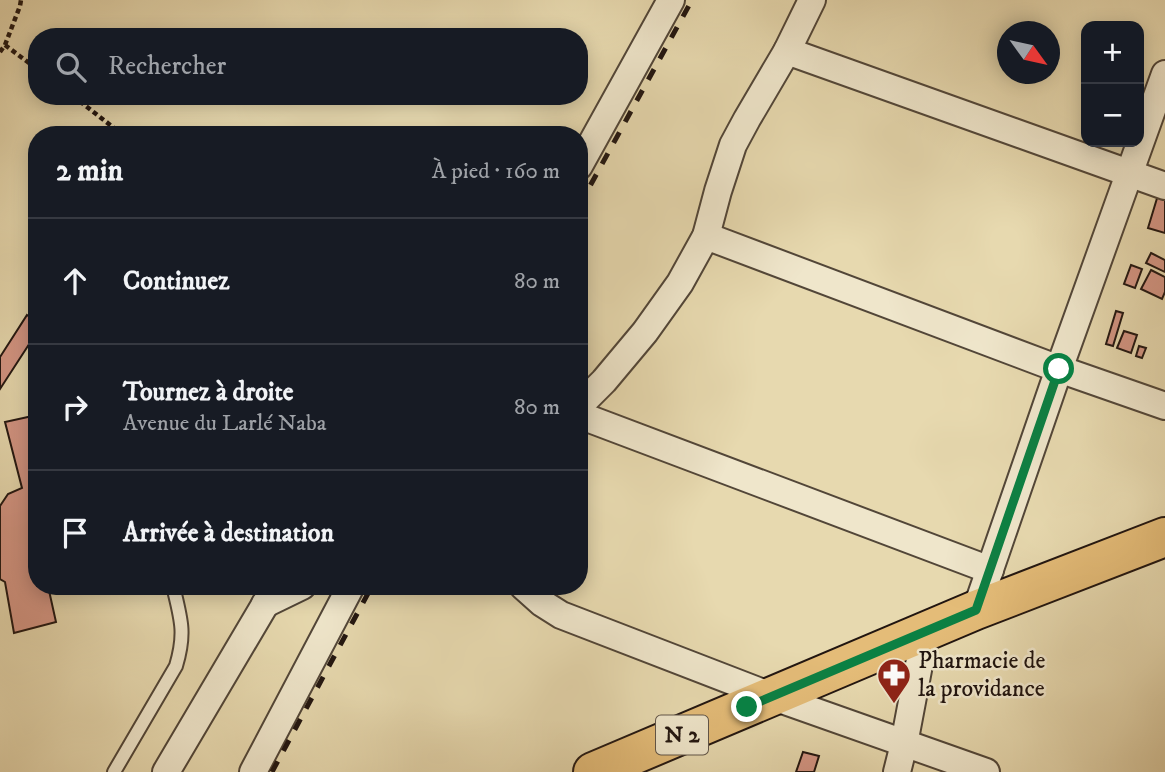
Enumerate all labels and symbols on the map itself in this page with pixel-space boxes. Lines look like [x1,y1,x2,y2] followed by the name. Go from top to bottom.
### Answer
[997,21,1060,84] north arrow
[1043,353,1074,384] route start
[918,646,1045,704] place label: Pharmacie de la providance
[875,656,913,705] pharmacy icon: Pharmacie de la providance
[731,691,762,722] route end
[656,716,708,754] road number: N 2

